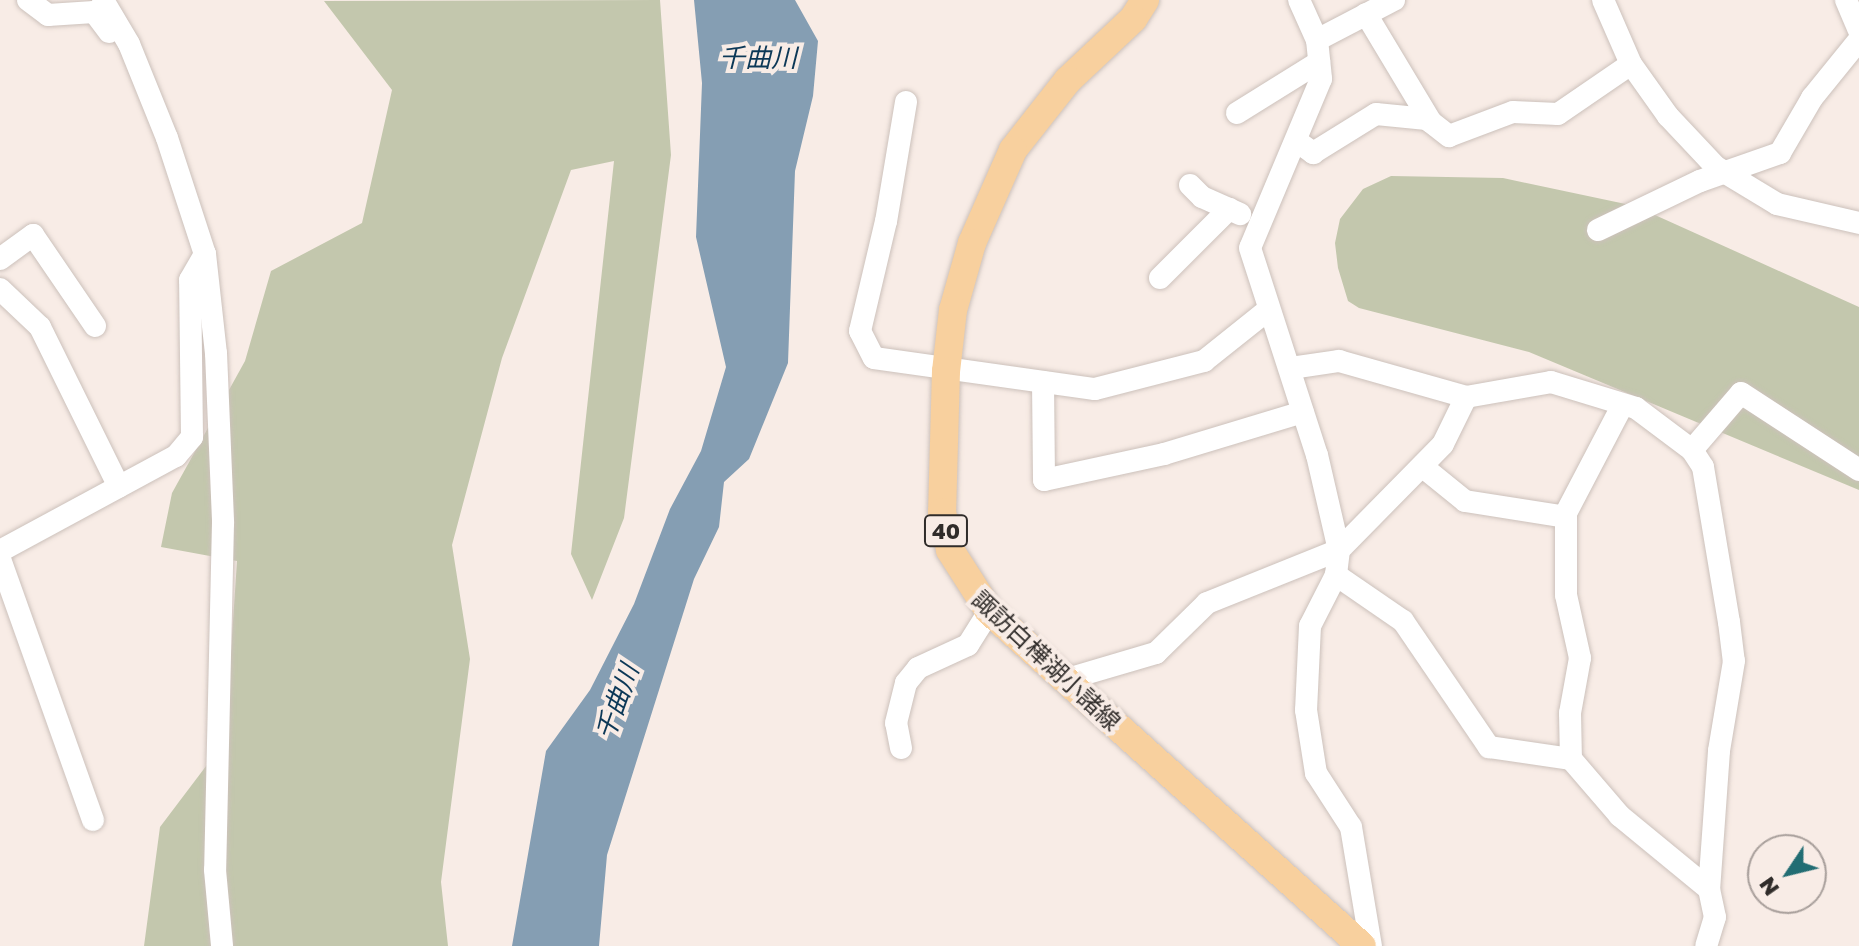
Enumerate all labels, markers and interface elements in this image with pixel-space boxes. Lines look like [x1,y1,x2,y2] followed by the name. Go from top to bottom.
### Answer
[719,42,797,74] water label: 千曲川
[922,513,970,549] road number: 40
[967,584,1127,736] street label: 諏訪白樺湖小諸線
[589,660,645,744] water label: 千曲川
[1747,834,1827,914] north arrow
[1753,872,1784,902] text: N

